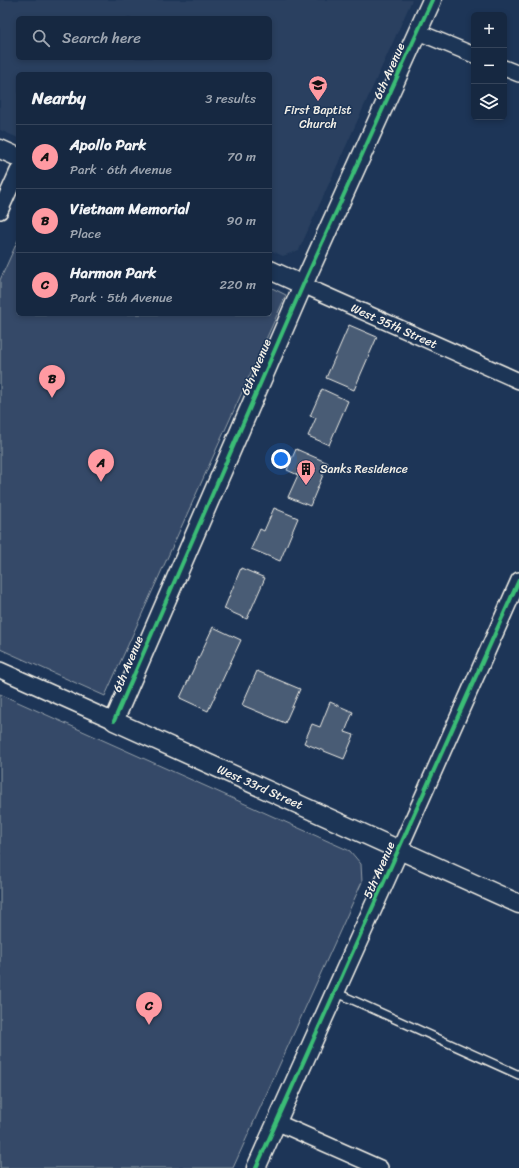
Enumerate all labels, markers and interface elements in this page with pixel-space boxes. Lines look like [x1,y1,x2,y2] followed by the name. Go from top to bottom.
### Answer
[471,12,507,120] map controls
[471,12,507,48] button: +
[16,16,272,60] search box
[62,25,141,51] text: Search here
[30,27,52,49] icon: search
[367,39,411,103] street label: 6th Avenue
[471,48,507,84] button: −
[307,74,329,102] school or university icon: First Baptist Church
[32,83,86,113] text: Nearby
[471,84,507,120] button: layers
[205,87,256,110] text: 3 results
[284,99,352,135] place label: First Baptist Church
[70,132,146,158] text: Apollo Park
[41,145,49,168] text: A
[227,145,256,168] text: 70 m
[70,158,172,181] text: Park · 6th Avenue
[70,196,190,222] text: Vietnam Memorial
[41,209,49,232] text: B
[226,209,256,232] text: 90 m
[70,222,101,245] text: Place
[70,260,156,286] text: Harmon Park
[41,273,49,296] text: C
[219,273,256,296] text: 220 m
[70,286,172,309] text: Park · 5th Avenue
[347,297,441,355] street label: West 35th Street
[234,335,278,399] street label: 6th Avenue
[39,365,65,398] pin: B
[88,449,114,482] pin: A
[271,449,291,469] your location
[295,458,317,486] building icon: Sanks Residence
[320,458,408,480] place label: Sanks Residence
[106,632,150,696] street label: 6th Avenue
[213,758,307,816] street label: West 33rd Street
[357,838,401,902] street label: 5th Avenue
[136,992,162,1025] pin: C

